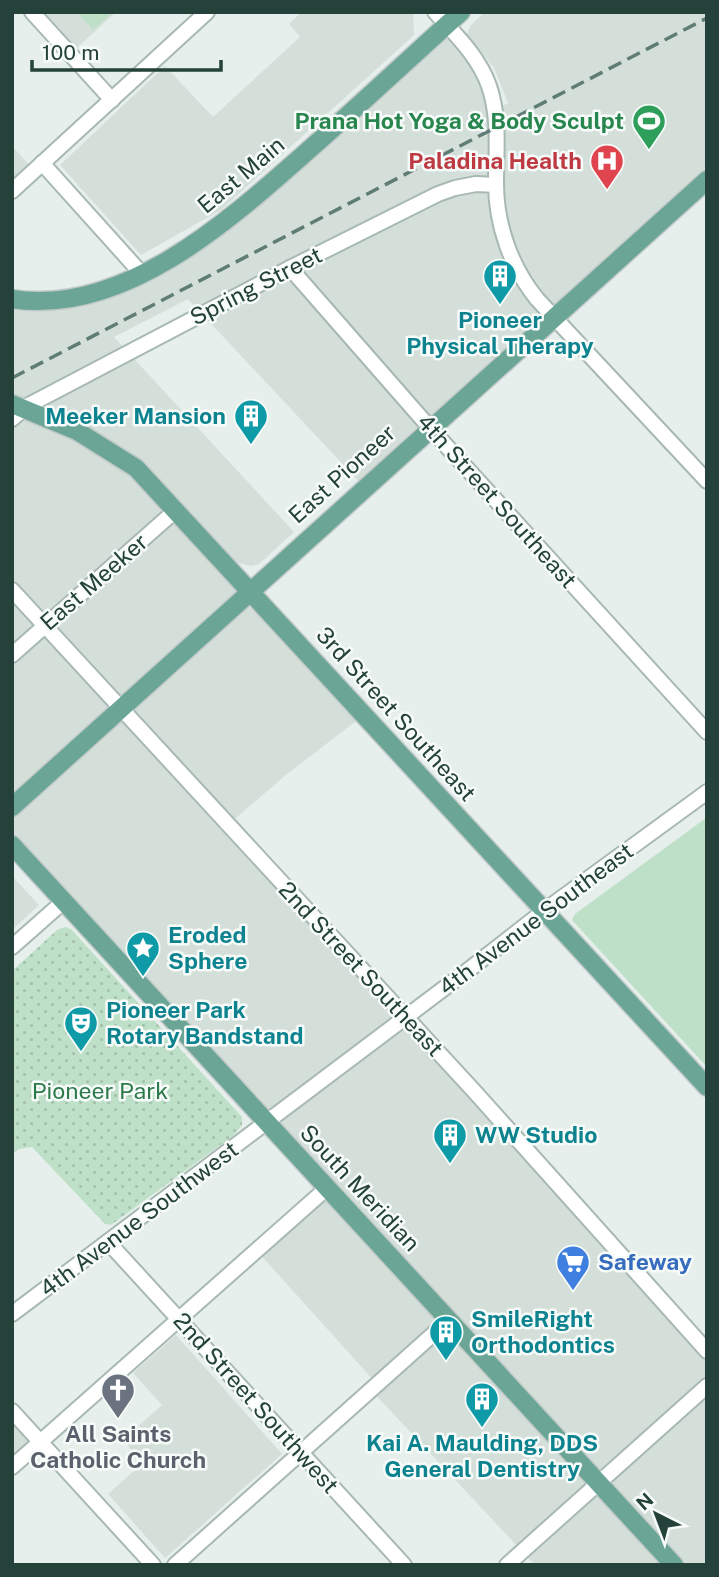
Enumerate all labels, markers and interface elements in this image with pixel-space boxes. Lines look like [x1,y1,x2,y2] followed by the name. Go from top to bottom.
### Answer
[32,28,220,72] scale bar
[42,40,99,65] text: 100 m
[630,102,668,151] sports icon: Prana Hot Yoga & Body Sculpt
[294,107,624,134] place label: Prana Hot Yoga & Body Sculpt
[192,131,289,219] street label: East Main
[588,142,626,191] hospital icon: Paladina Health
[408,147,582,174] place label: Paladina Health
[185,241,326,330] street label: Spring Street
[481,257,519,306] building icon: Pioneer Physical Therapy
[406,306,594,359] place label: Pioneer Physical Therapy
[232,397,270,446] building icon: Meeker Mansion
[45,402,226,429] place label: Meeker Mansion
[412,408,583,593] street label: 4th Street Southeast
[283,419,401,529] street label: East Pioneer
[35,528,153,636] street label: East Meeker
[311,621,482,806] street label: 3rd Street Southeast
[433,837,638,1001] street label: 4th Avenue Southeast
[273,876,449,1062] street label: 2nd Street Southeast
[168,921,247,974] place label: Eroded Sphere
[124,929,162,978] place icon: Eroded Sphere
[106,996,303,1049] place label: Pioneer Park Rotary Bandstand
[62,1004,100,1053] theatre icon: Pioneer Park Rotary Bandstand
[32,1077,168,1104] park label: Pioneer Park
[431,1116,469,1165] building icon: WW Studio
[295,1119,426,1256] street label: South Meridian
[475,1121,597,1148] place label: WW Studio
[34,1135,243,1302] street label: 4th Avenue Southwest
[554,1243,592,1292] supermarket icon: Safeway
[598,1248,692,1275] place label: Safeway
[471,1305,615,1358] place label: SmileRight Orthodontics
[168,1307,345,1498] street label: 2nd Street Southwest
[427,1313,465,1362] building icon: SmileRight Orthodontics
[99,1371,137,1420] church icon: All Saints Catholic Church
[463,1380,501,1429] building icon: Kai A. Maulding, DDS General Dentistry
[30,1420,206,1473] place label: All Saints Catholic Church
[366,1429,598,1482] place label: Kai A. Maulding, DDS General Dentistry
[621,1479,691,1549] north arrow
[632,1488,658,1515] text: N

